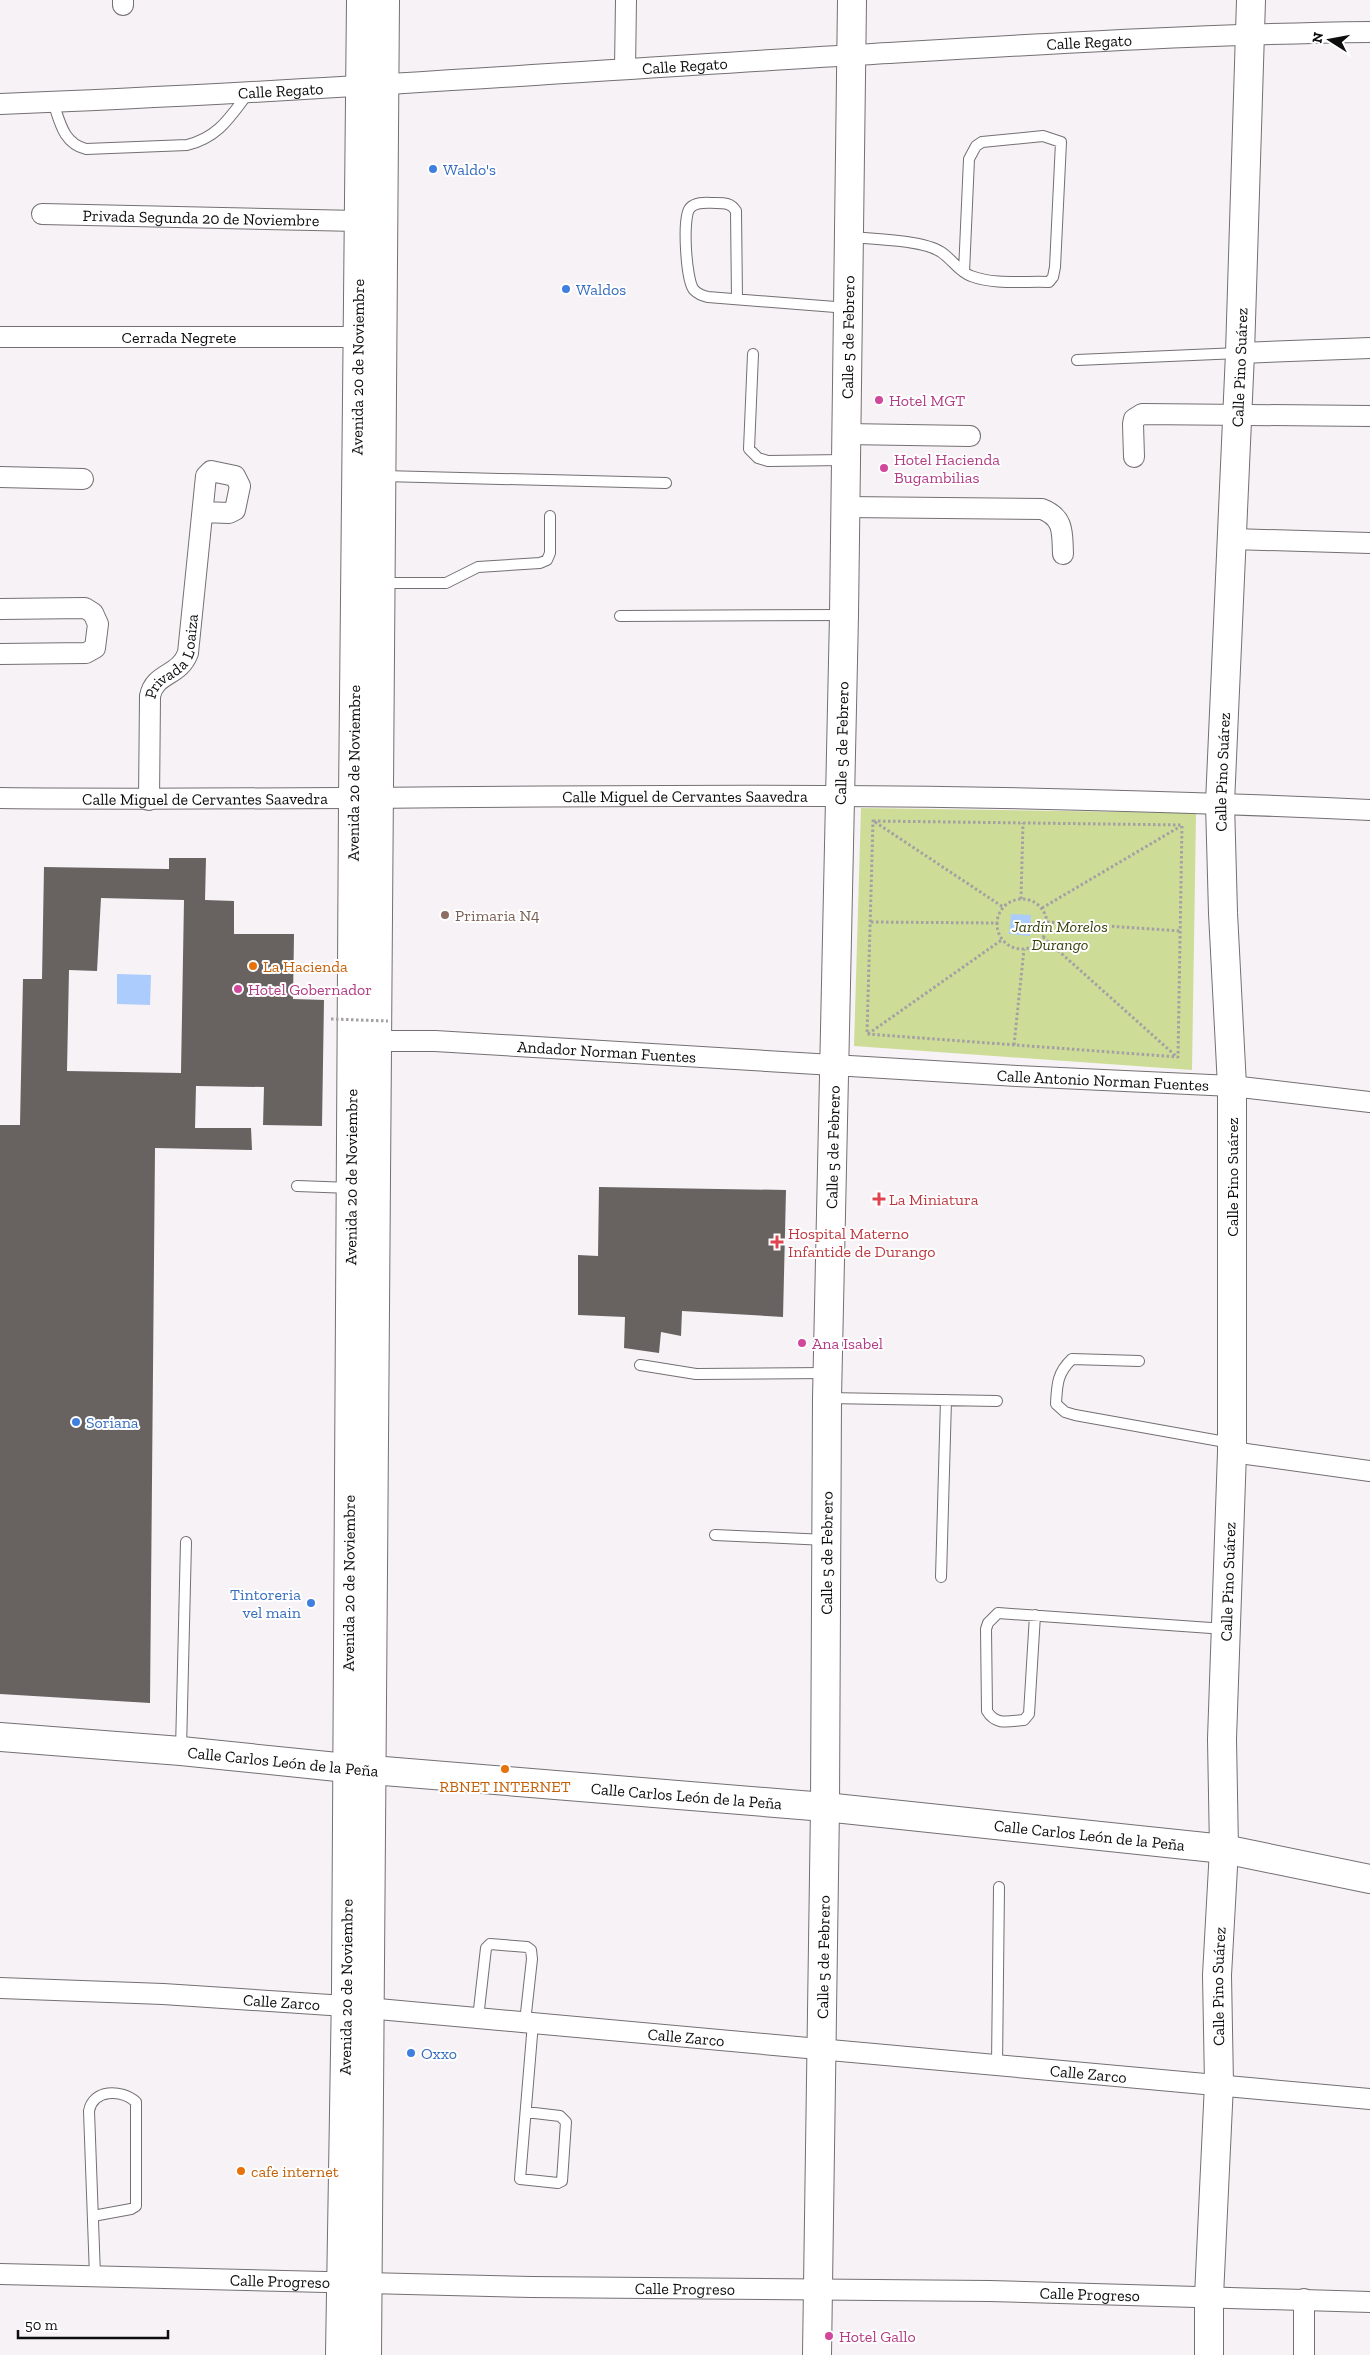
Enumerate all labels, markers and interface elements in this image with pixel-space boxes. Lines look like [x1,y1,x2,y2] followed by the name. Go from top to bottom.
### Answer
[1305,15,1355,65] north arrow
[1046,30,1132,53] street label: Calle Regato
[1308,30,1327,44] text: N
[641,53,728,78] street label: Calle Regato
[237,78,324,102] street label: Calle Regato
[443,160,496,179] place label: Waldo's
[427,163,439,175] marker: Waldo's
[82,205,320,230] street label: Privada Segunda 20 de Noviembre
[837,275,858,399] street label: Calle 5 de Febrero
[347,279,368,455] street label: Avenida 20 de Noviembre
[576,280,626,299] place label: Waldos
[560,283,572,295] marker: Waldos
[1227,307,1251,427] street label: Calle Pino Suárez
[122,328,236,347] street label: Cerrada Negrete
[889,391,965,410] place label: Hotel MGT
[873,394,885,406] marker: Hotel MGT
[894,450,1000,487] place label: Hotel Hacienda Bugambilias
[878,462,890,474] marker: Hotel Hacienda Bugambilias
[140,613,201,701] street label: Privada Loaiza
[830,681,852,805] street label: Calle 5 de Febrero
[343,685,364,861] street label: Avenida 20 de Noviembre
[1210,712,1234,832] street label: Calle Pino Suárez
[562,786,808,806] street label: Calle Miguel de Cervantes Saavedra
[82,789,328,808] street label: Calle Miguel de Cervantes Saavedra
[455,906,540,925] place label: Primaria N4
[439,909,451,921] marker: Primaria N4
[1011,917,1108,954] park label: Jardín Morelos Durango
[263,957,348,976] place label: La Hacienda
[247,960,259,972] marker: La Hacienda
[248,980,372,999] place label: Hotel Gobernador
[232,983,244,995] marker: Hotel Gobernador
[517,1036,697,1066] street label: Andador Norman Fuentes
[996,1065,1209,1094] street label: Calle Antonio Norman Fuentes
[822,1085,843,1209] street label: Calle 5 de Febrero
[341,1089,361,1265] street label: Avenida 20 de Noviembre
[1223,1117,1242,1237] street label: Calle Pino Suárez
[889,1190,979,1209] place label: La Miniatura
[873,1193,885,1205] marker: La Miniatura
[788,1224,935,1261] place label: Hospital Materno Infantide de Durango
[770,1235,784,1249] marker: Hospital Materno Infantide de Durango
[812,1334,883,1353] place label: Ana Isabel
[796,1337,808,1349] marker: Ana Isabel
[86,1413,139,1432] place label: Soriana
[70,1416,82,1428] marker: Soriana
[816,1491,836,1615] street label: Calle 5 de Febrero
[338,1495,358,1671] street label: Avenida 20 de Noviembre
[1216,1522,1239,1642] street label: Calle Pino Suárez
[230,1585,302,1622] place label: Tintoreria vel main
[305,1597,317,1609] marker: Tintoreria vel main
[187,1742,379,1780] street label: Calle Carlos León de la Peña
[499,1763,511,1775] marker: RBNET INTERNET
[439,1777,571,1796] place label: RBNET INTERNET
[590,1778,783,1813] street label: Calle Carlos León de la Peña
[993,1815,1186,1854] street label: Calle Carlos León de la Peña
[812,1895,833,2019] street label: Calle 5 de Febrero
[335,1899,356,2075] street label: Avenida 20 de Noviembre
[1207,1926,1229,2046] street label: Calle Pino Suárez
[243,1990,321,2014] street label: Calle Zarco
[647,2024,725,2050] street label: Calle Zarco
[421,2044,457,2063] place label: Oxxo
[405,2047,417,2059] marker: Oxxo
[1049,2061,1128,2086] street label: Calle Zarco
[251,2162,339,2181] place label: cafe internet
[235,2165,247,2177] marker: cafe internet
[230,2270,330,2292] street label: Calle Progreso
[635,2278,735,2298] street label: Calle Progreso
[1039,2283,1140,2305] street label: Calle Progreso
[18,2308,168,2340] scale bar
[25,2316,58,2334] text: 50 m
[839,2327,916,2346] place label: Hotel Gallo
[823,2330,835,2342] marker: Hotel Gallo

